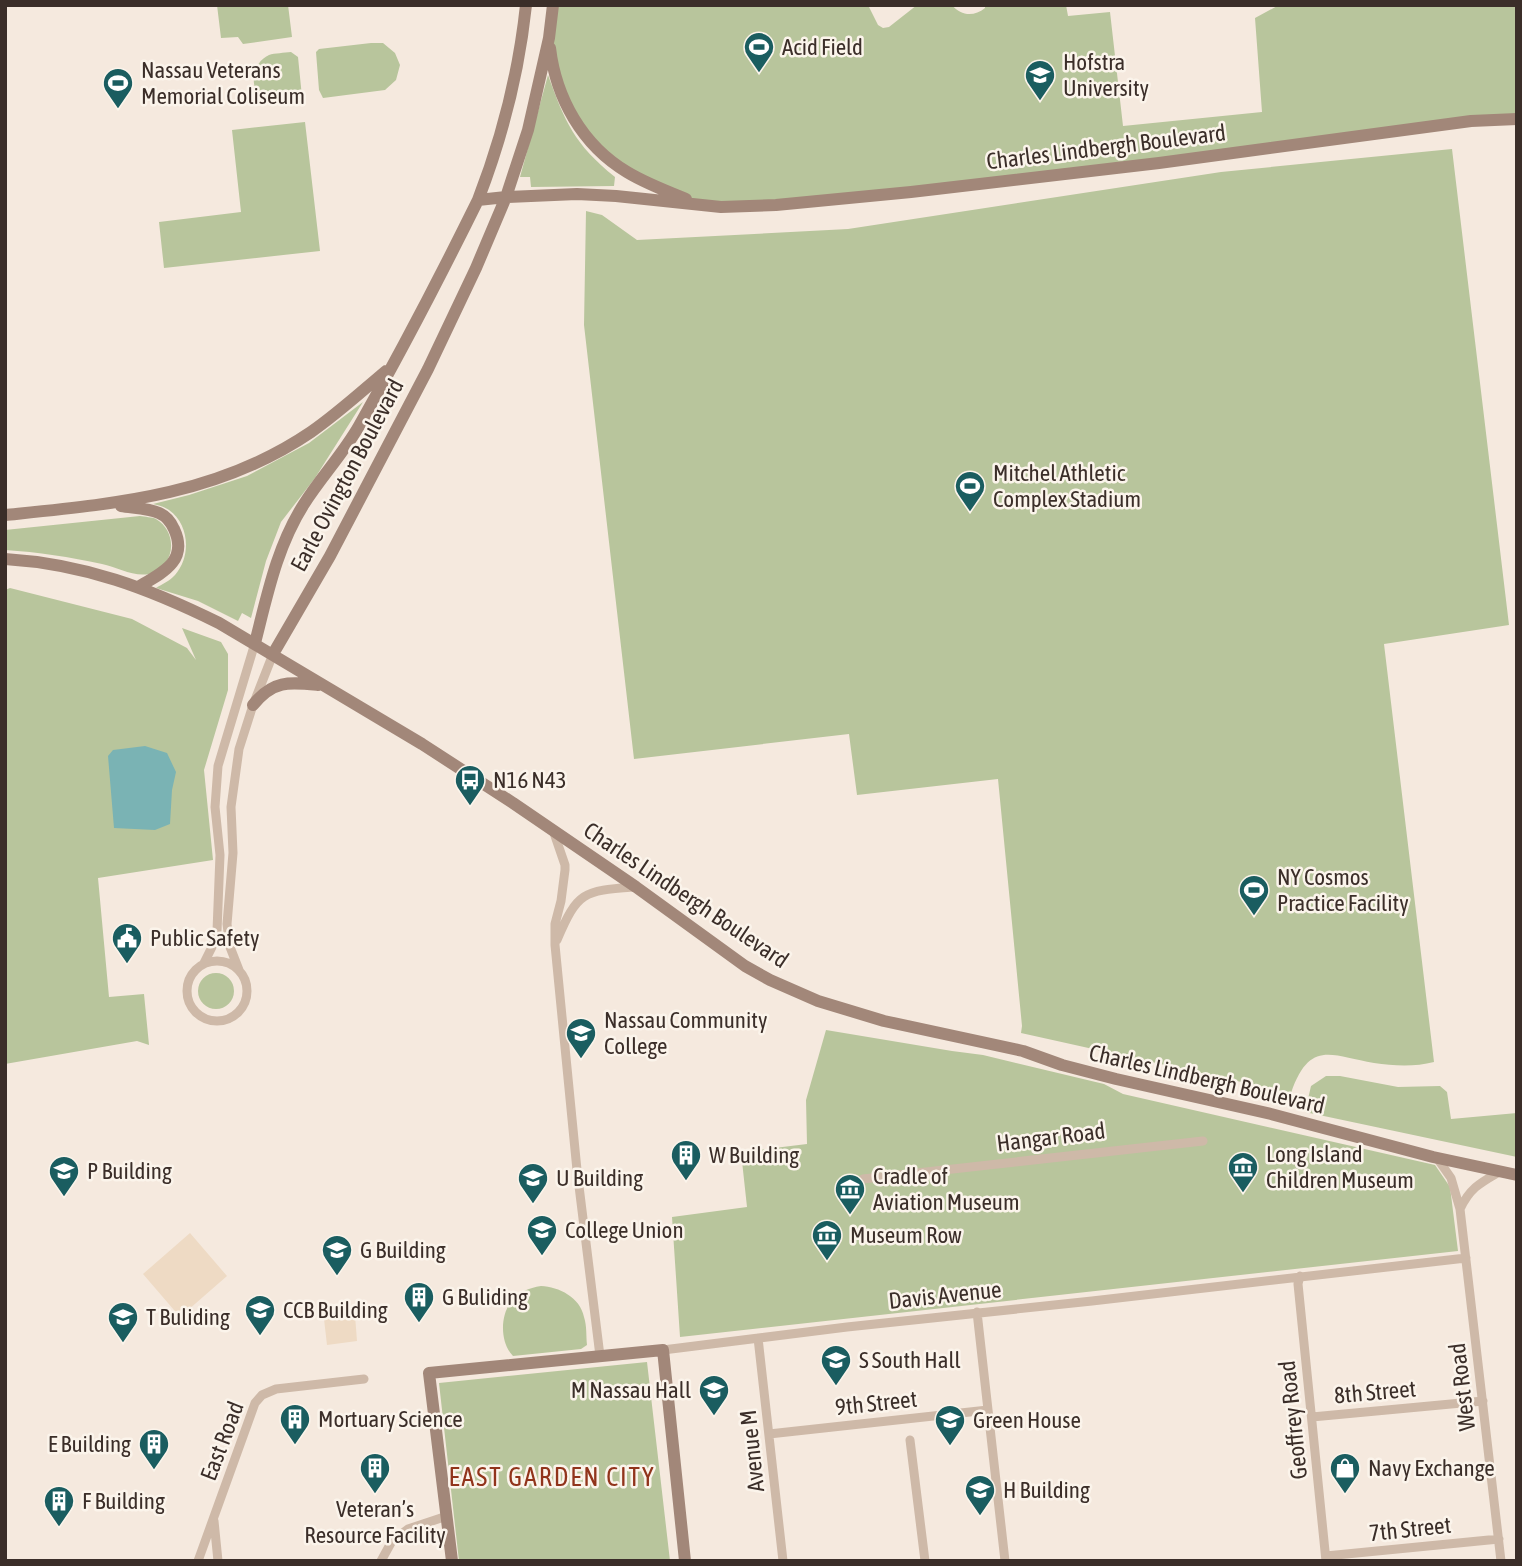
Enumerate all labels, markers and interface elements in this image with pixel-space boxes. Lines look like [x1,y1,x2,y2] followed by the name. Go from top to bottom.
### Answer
[742,30,776,74] sports icon: Acid Field
[782,34,863,60] place label: Acid Field
[1063,49,1149,101] place label: Hofstra University
[141,57,305,109] place label: Nassau Veterans Memorial Coliseum
[1023,58,1057,102] school or university icon: Hofstra University
[101,66,135,110] sports icon: Nassau Veterans Memorial Coliseum
[985,119,1227,175] street label: Charles Lindbergh Boulevard
[285,374,409,576] street label: Earle Ovington Boulevard
[993,460,1141,512] place label: Mitchel Athletic Complex Stadium
[953,469,987,513] sports icon: Mitchel Athletic Complex Stadium
[453,763,487,807] bus stop icon: N16 N43
[493,767,567,793] place label: N16 N43
[579,817,793,973] street label: Charles Lindbergh Boulevard
[1277,864,1409,916] place label: NY Cosmos Practice Facility
[1237,873,1271,917] sports icon: NY Cosmos Practice Facility
[110,921,144,965] public building icon: Public Safety
[150,925,260,951] place label: Public Safety
[604,1007,767,1059] place label: Nassau Community College
[564,1016,598,1060] school or university icon: Nassau Community College
[1087,1039,1327,1119] street label: Charles Lindbergh Boulevard
[995,1117,1107,1157] street label: Hangar Road
[669,1138,703,1182] building icon: W Building
[1266,1141,1414,1193] place label: Long Island Children Museum
[709,1142,799,1168] place label: W Building
[1226,1150,1260,1194] museum icon: Long Island Children Museum
[47,1154,81,1198] school or university icon: P Building
[87,1158,172,1184] place label: P Building
[516,1161,550,1205] school or university icon: U Building
[873,1163,1020,1215] place label: Cradle of Aviation Museum
[556,1165,643,1191] place label: U Building
[833,1172,867,1216] museum icon: Cradle of Aviation Museum
[525,1213,559,1257] school or university icon: College Union
[565,1217,684,1243] place label: College Union
[810,1218,844,1262] museum icon: Museum Row
[850,1222,962,1248] place label: Museum Row
[320,1233,354,1277] school or university icon: G Building
[360,1237,446,1263] place label: G Building
[887,1276,1003,1314] street label: Davis Avenue
[402,1280,436,1324] building icon: G Buliding
[442,1284,528,1310] place label: G Buliding
[243,1293,277,1337] school or university icon: CCB Building
[283,1297,388,1323] place label: CCB Building
[106,1300,140,1344] school or university icon: T Buliding
[146,1304,230,1330] place label: T Buliding
[1444,1342,1480,1432] street label: West Road
[819,1343,853,1387] school or university icon: S South Hall
[859,1347,961,1373] place label: S South Hall
[1274,1359,1312,1481] street label: Geoffrey Road
[697,1373,731,1417] school or university icon: M Nassau Hall
[1333,1375,1417,1409] street label: 8th Street
[571,1377,691,1403] place label: M Nassau Hall
[834,1386,918,1420] street label: 9th Street
[195,1398,249,1484] street label: East Road
[278,1402,312,1446] building icon: Mortuary Science
[933,1403,967,1447] school or university icon: Green House
[318,1406,463,1432] place label: Mortuary Science
[973,1407,1081,1433] place label: Green House
[735,1409,769,1493] street label: Avenue M
[137,1427,171,1471] building icon: E Building
[48,1431,131,1457] place label: E Building
[358,1451,392,1495] building icon: Veteran’s Resource Facility
[1328,1451,1362,1495] shop icon: Navy Exchange
[1368,1455,1495,1481] place label: Navy Exchange
[448,1462,656,1492] district label: EAST GARDEN CITY
[963,1473,997,1517] school or university icon: H Building
[1003,1477,1090,1503] place label: H Building
[42,1484,76,1528] building icon: F Building
[82,1488,165,1514] place label: F Building
[304,1496,446,1548] place label: Veteran’s Resource Facility
[1368,1512,1452,1546] street label: 7th Street

